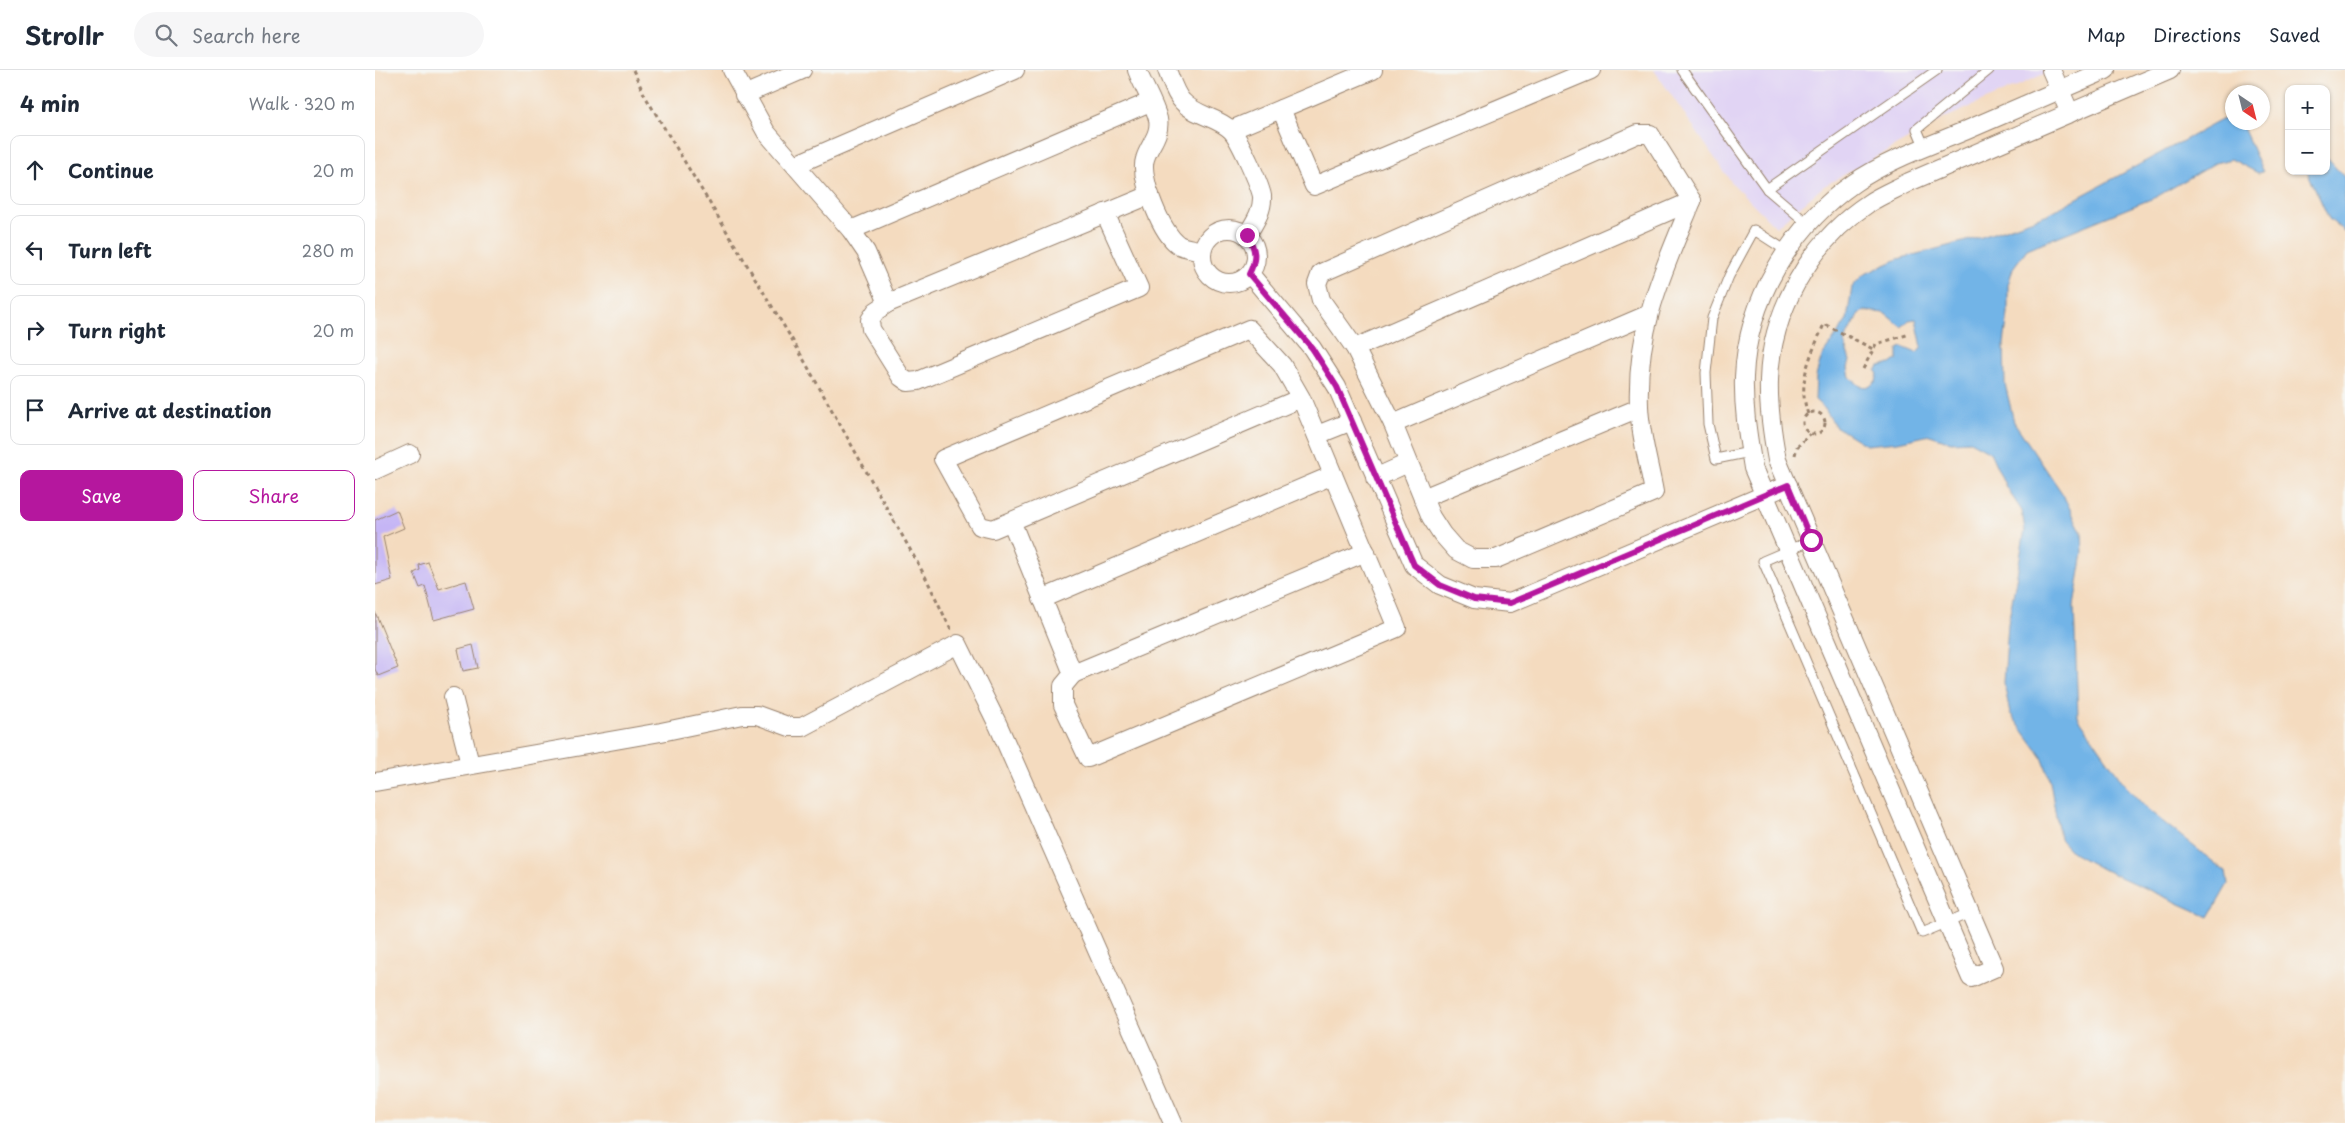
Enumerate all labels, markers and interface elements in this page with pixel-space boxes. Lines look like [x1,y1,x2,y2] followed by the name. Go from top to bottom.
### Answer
[134,12,484,57] search box
[25,17,104,53] text: Strollr
[152,21,180,49] icon: search
[192,21,301,49] text: Search here
[2087,21,2125,48] text: Map
[2153,21,2241,48] text: Directions
[2269,21,2320,48] text: Saved
[2225,85,2270,130] north arrow
[2285,85,2330,175] map controls
[2285,85,2330,130] button: +
[20,87,80,119] text: 4 min
[249,91,355,115] text: Walk · 320 m
[2285,130,2330,175] button: −
[21,156,49,184] icon: ahead
[68,156,154,184] text: Continue
[313,158,354,182] text: 20 m
[1236,224,1259,247] route end
[21,236,49,264] icon: left
[68,236,152,264] text: Turn left
[302,238,354,262] text: 280 m
[21,316,49,344] icon: right
[68,316,166,344] text: Turn right
[313,318,354,342] text: 20 m
[21,396,49,424] icon: arrive
[68,396,272,424] text: Arrive at destination
[20,470,183,521] button: Save
[193,470,355,521] button: Share
[1800,529,1823,552] route start

